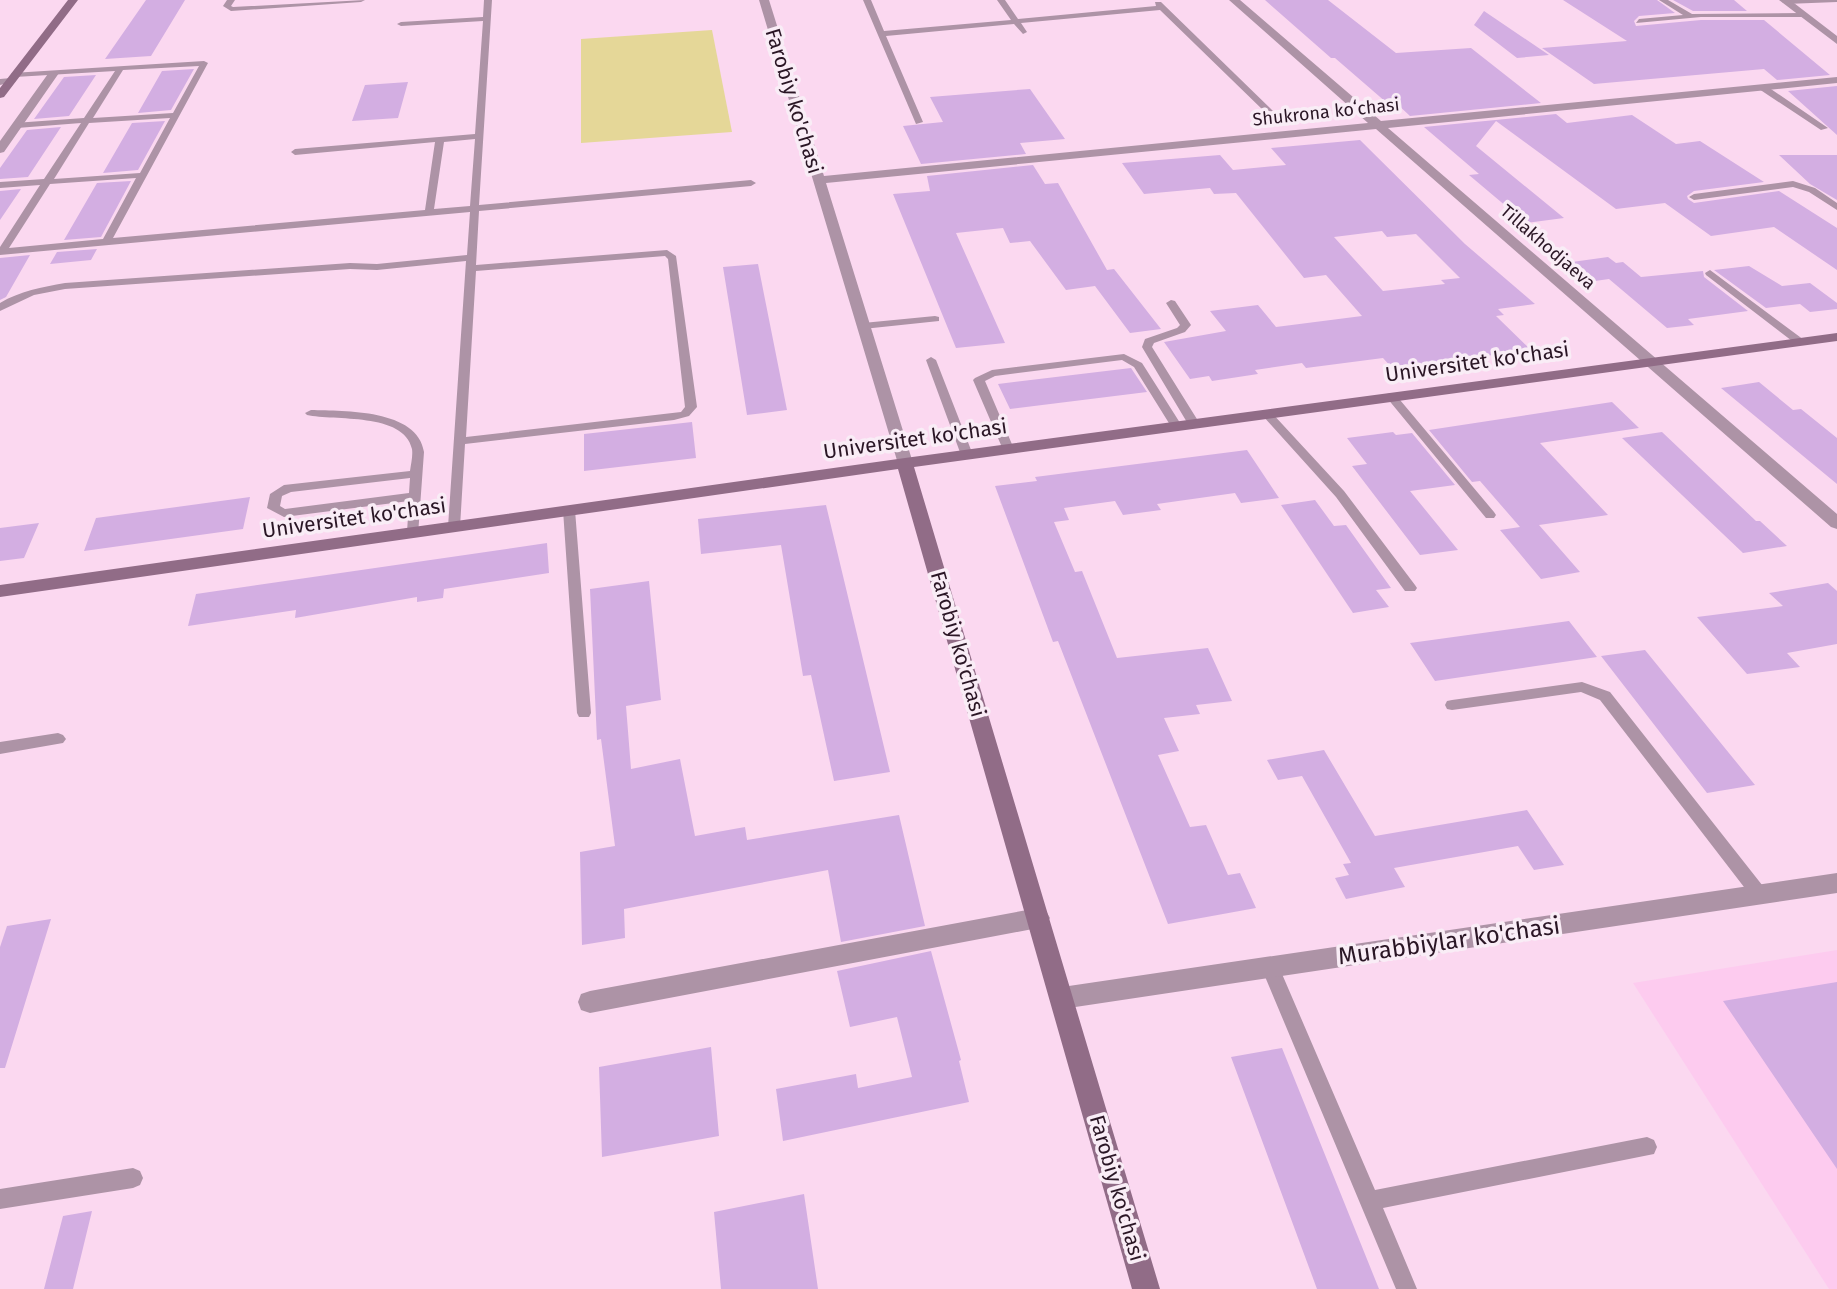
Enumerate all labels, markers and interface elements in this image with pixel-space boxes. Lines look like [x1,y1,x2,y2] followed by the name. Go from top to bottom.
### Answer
[760,25,828,177] street label: Farobiy ko'chasi
[1251,93,1401,131] street label: Shukrona koʻchasi
[1496,200,1600,294] street label: Tillakhodjaeva
[1383,336,1571,388] street label: Universitet ko'chasi
[821,413,1009,465] street label: Universitet ko'chasi
[260,492,448,544] street label: Universitet ko'chasi
[925,568,991,720] street label: Farobiy ko'chasi
[1336,912,1562,970] street label: Murabbiylar ko'chasi
[1084,1112,1150,1264] street label: Farobiy ko'chasi

